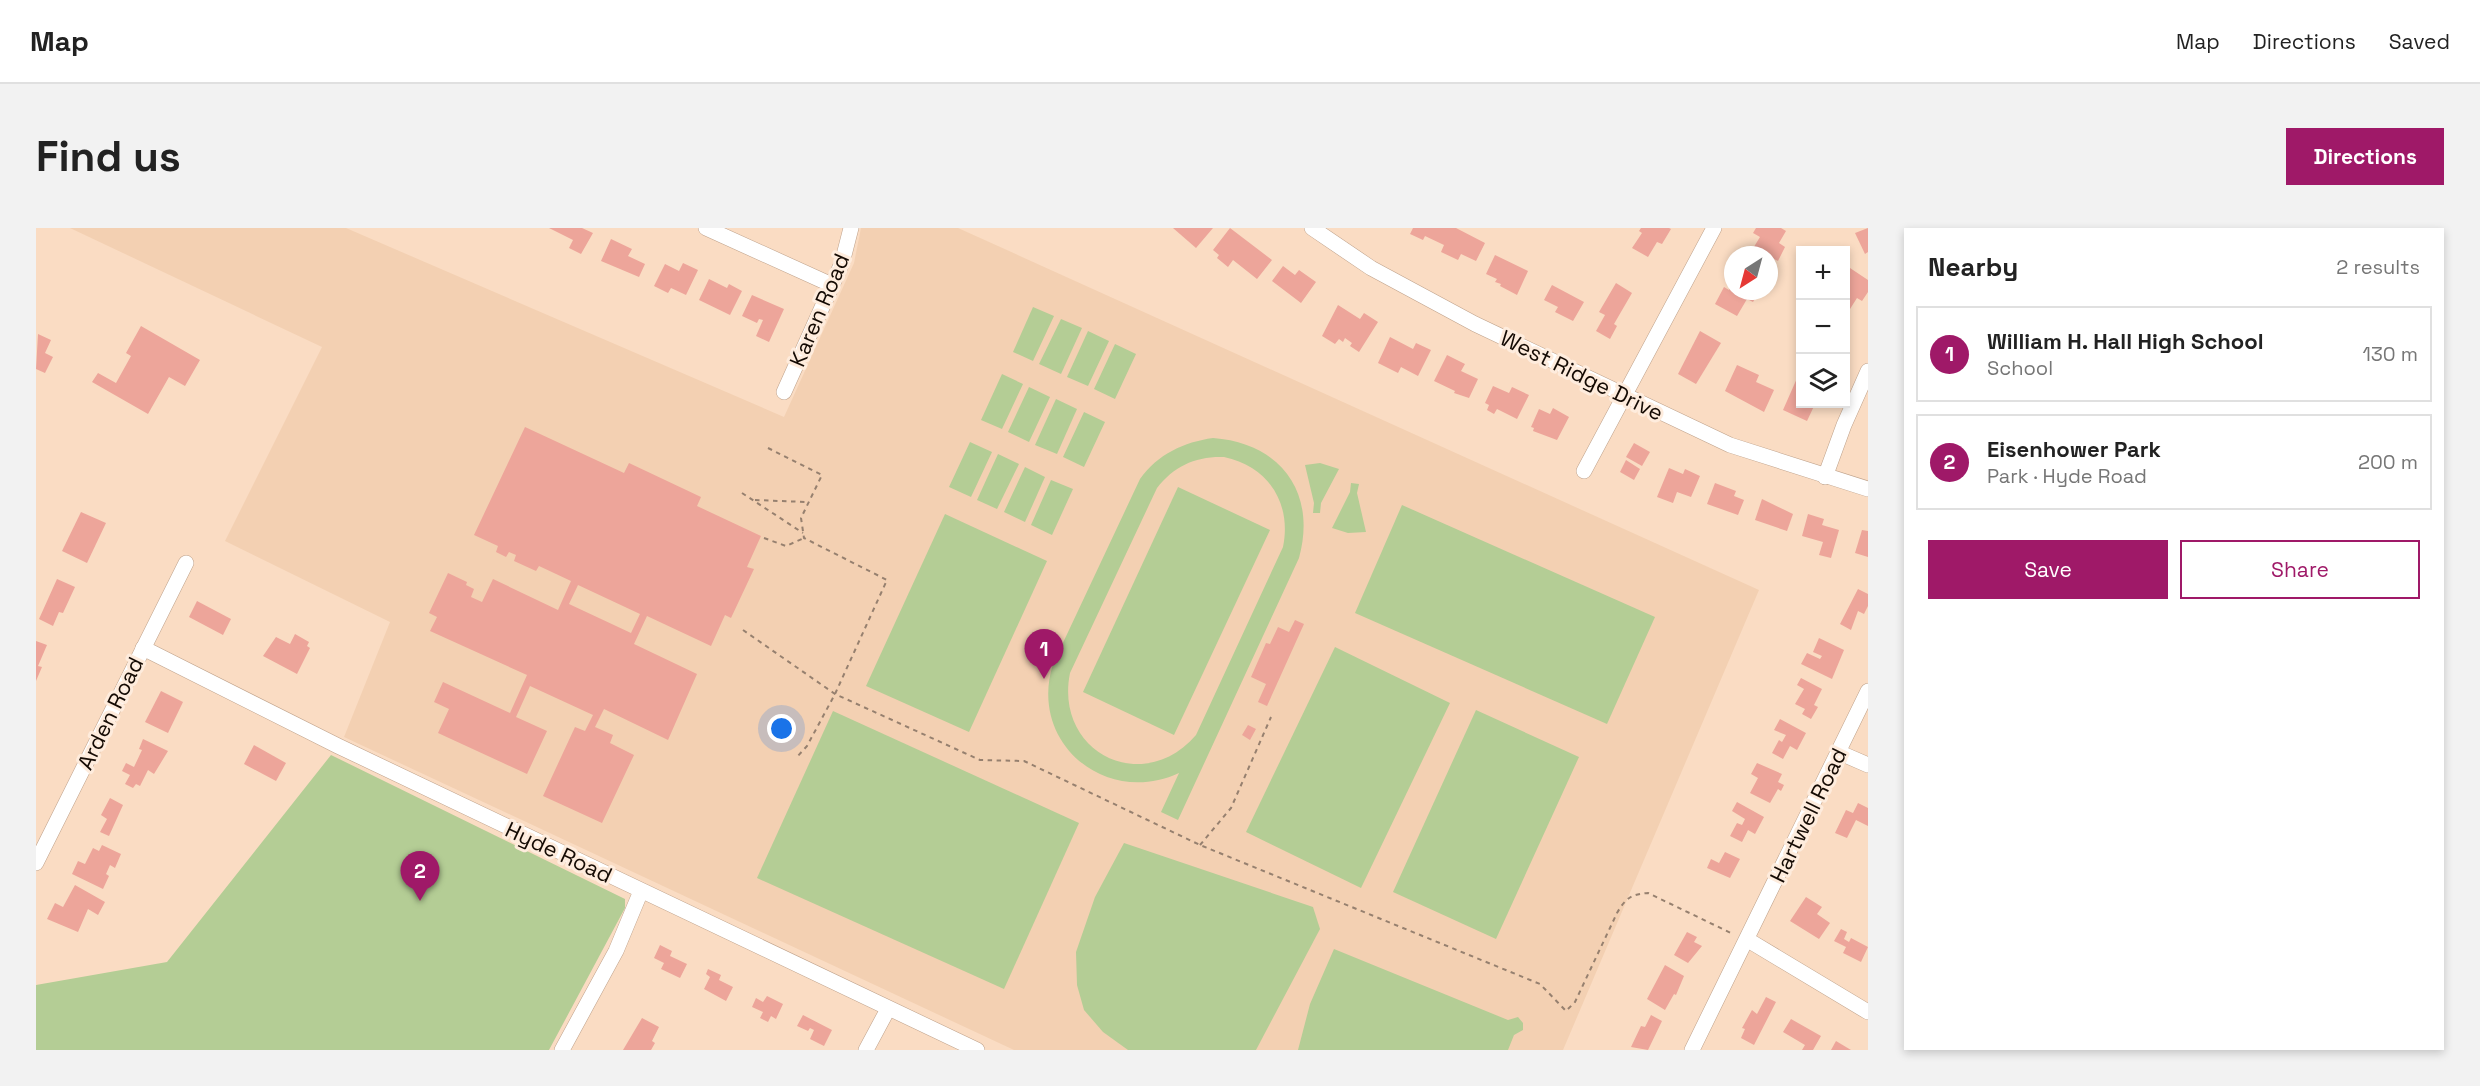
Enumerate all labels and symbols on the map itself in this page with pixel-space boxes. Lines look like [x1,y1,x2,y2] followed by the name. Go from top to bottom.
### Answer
[1724,246,1778,300] north arrow
[783,249,855,371] street label: Karen Road
[1496,323,1668,427] street label: West Ridge Drive
[1024,630,1064,679] pin: 1
[71,652,149,774] street label: Arden Road
[767,714,796,743] your location
[1763,743,1853,887] street label: Hartwell Road
[501,815,617,889] street label: Hyde Road
[400,852,440,901] pin: 2

